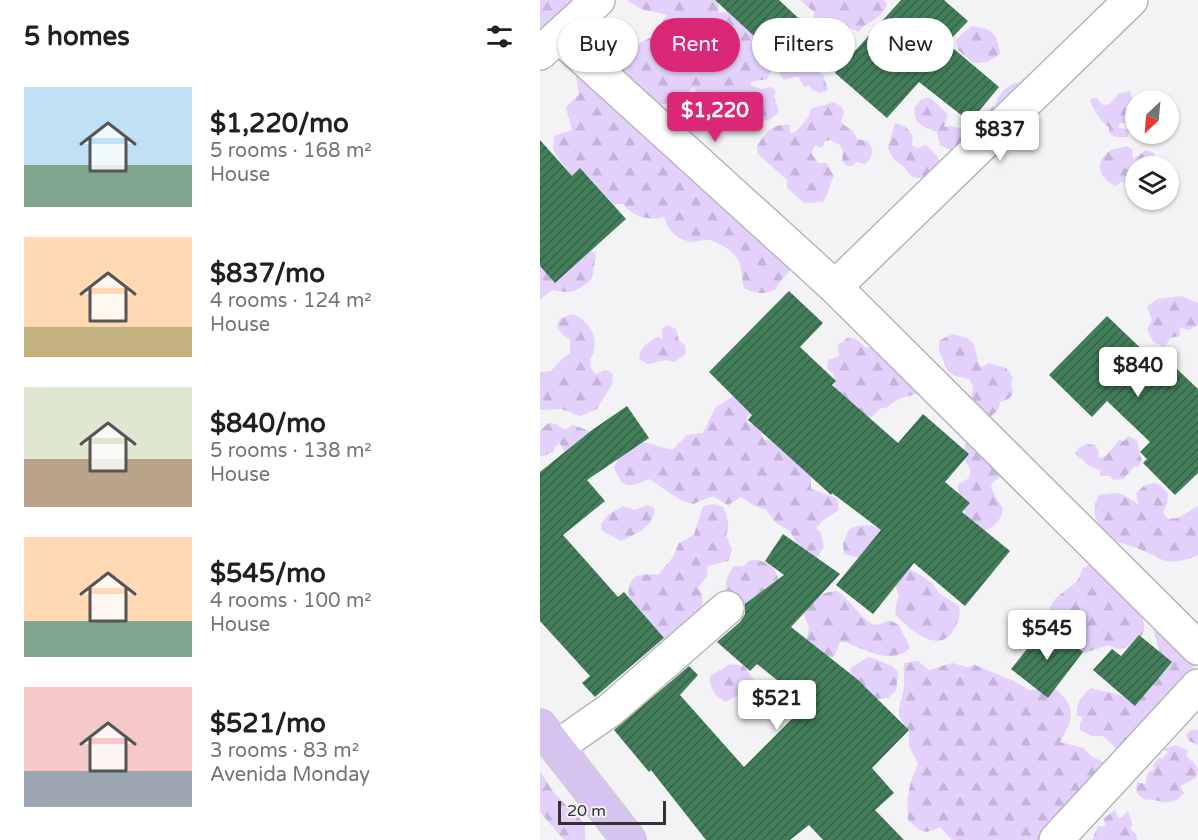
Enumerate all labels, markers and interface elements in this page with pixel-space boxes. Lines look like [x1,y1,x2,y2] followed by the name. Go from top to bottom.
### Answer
[558,18,638,72] chip: Buy
[650,18,740,72] chip: Rent
[752,18,855,72] chip: Filters
[867,18,954,72] chip: New
[483,20,516,53] icon: filters
[24,21,130,52] text: 5 homes
[1125,90,1179,144] north arrow
[1125,90,1179,210] map controls
[666,92,764,143] pin: $1,220
[681,99,749,123] text: $1,220
[210,108,349,139] text: $1,220/mo
[72,111,144,183] icon: home
[964,111,1036,162] pin: $837
[975,118,1025,142] text: $837
[210,139,372,163] text: 5 rooms · 168 m²
[1125,156,1179,210] button: layers
[210,163,270,187] text: House
[210,258,325,289] text: $837/mo
[72,261,144,333] icon: home
[210,289,372,313] text: 4 rooms · 124 m²
[210,313,270,337] text: House
[1102,347,1174,398] pin: $840
[1113,354,1163,378] text: $840
[210,408,326,439] text: $840/mo
[72,411,144,483] icon: home
[210,439,372,463] text: 5 rooms · 138 m²
[210,463,270,487] text: House
[210,558,326,589] text: $545/mo
[72,561,144,633] icon: home
[210,589,372,613] text: 4 rooms · 100 m²
[1011,610,1083,661] pin: $545
[210,613,270,637] text: House
[1022,617,1072,641] text: $545
[741,680,813,731] pin: $521
[752,687,802,711] text: $521
[210,708,326,739] text: $521/mo
[72,711,144,783] icon: home
[210,739,359,763] text: 3 rooms · 83 m²
[210,763,370,787] text: Avenida Monday
[558,798,666,826] scale bar
[567,801,606,821] text: 20 m

